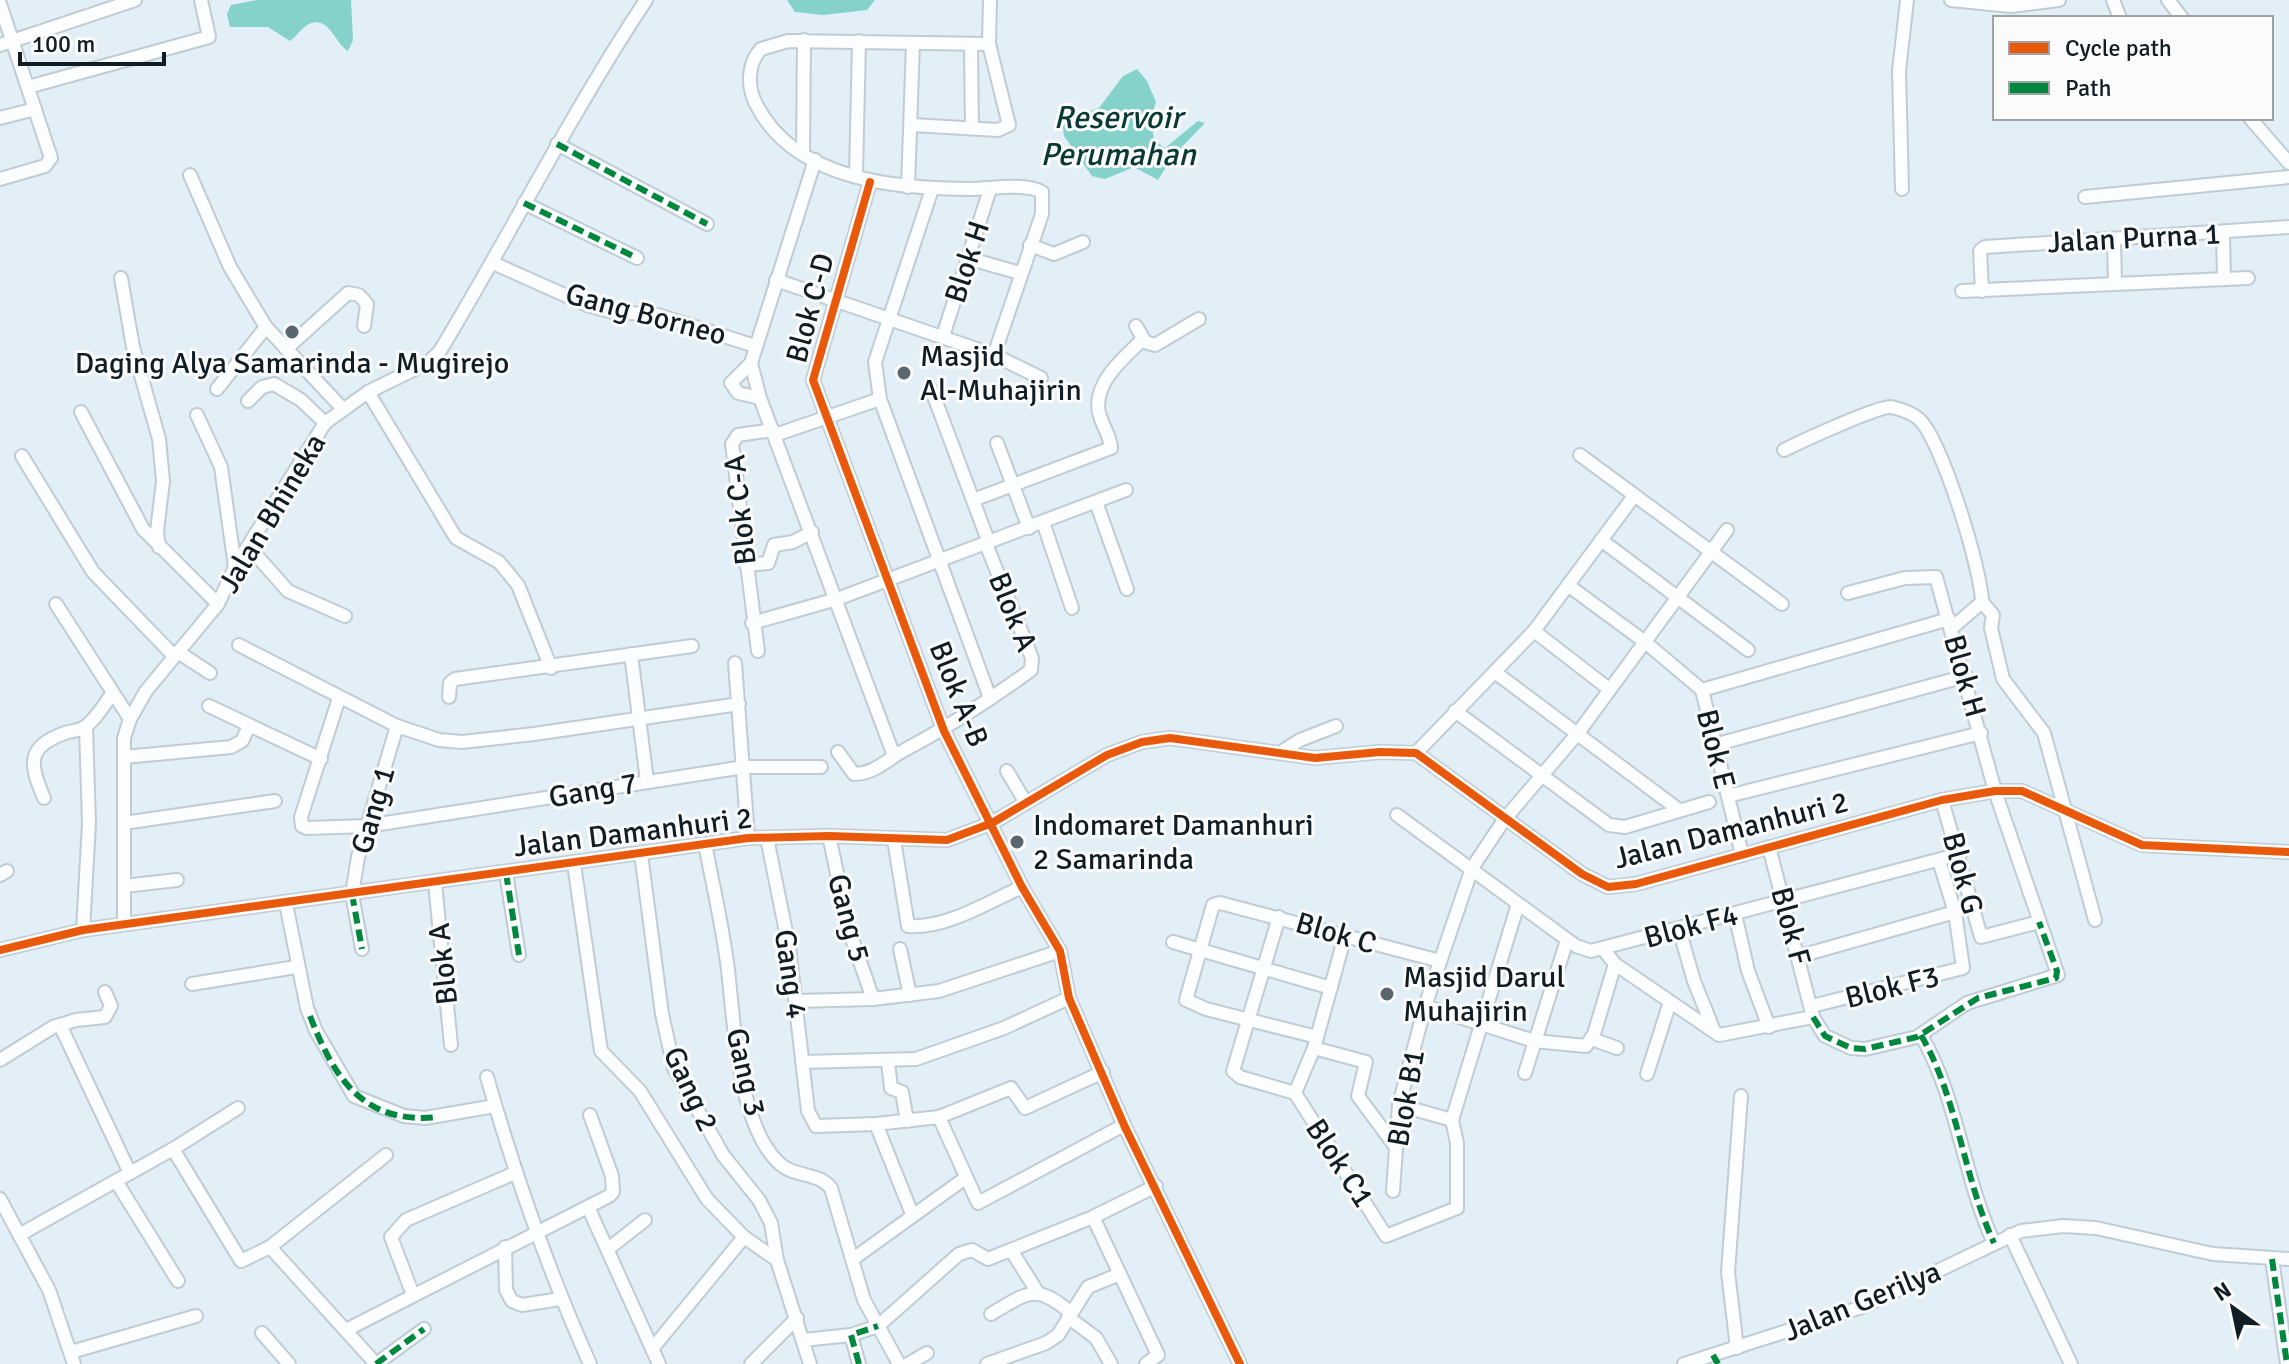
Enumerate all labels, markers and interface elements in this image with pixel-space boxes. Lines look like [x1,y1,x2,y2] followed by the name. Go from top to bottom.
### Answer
[20,16,164,66] scale bar
[1993,16,2273,120] legend
[32,29,95,59] text: 100 m
[2065,33,2172,63] text: Cycle path
[2065,73,2111,103] text: Path
[1040,98,1197,174] water label: Reservoir Perumahan
[2046,215,2222,262] street label: Jalan Purna 1
[937,216,998,308] street label: Blok H
[778,249,843,367] street label: Blok C-D
[561,275,730,354] street label: Gang Borneo
[283,323,301,341] marker: Daging Alya Samarinda - Mugirejo
[920,338,1082,409] place label: Masjid Al-Muhajirin
[75,345,509,382] place label: Daging Alya Samarinda - Mugirejo
[895,364,913,382] marker: Masjid Al-Muhajirin
[210,427,334,600] street label: Jalan Bhineka
[716,453,765,567] street label: Blok C-A
[980,567,1045,657] street label: Blok A
[1935,631,1994,722] street label: Blok H
[921,636,996,753] street label: Blok A-B
[1688,705,1743,793] street label: Blok E
[343,762,404,858] street label: Gang 1
[546,765,640,816] street label: Gang 7
[1610,784,1852,877] street label: Jalan Damanhuri 2
[512,800,754,865] street label: Jalan Damanhuri 2
[1033,807,1314,878] place label: Indomaret Damanhuri 2 Samarinda
[1934,828,1991,918] street label: Blok G
[1008,833,1026,851] marker: Indomaret Damanhuri 2 Samarinda
[819,870,878,966] street label: Gang 5
[1762,883,1819,969] street label: Blok F
[1640,896,1742,957] street label: Blok F4
[1291,904,1380,963] street label: Blok C
[421,921,466,1007] street label: Blok A
[766,927,815,1021] street label: Gang 4
[1841,958,1943,1017] street label: Blok F3
[1403,959,1565,1030] place label: Masjid Darul Muhajirin
[1378,985,1396,1003] marker: Masjid Darul Muhajirin
[717,1024,774,1120] street label: Gang 3
[655,1041,726,1138] street label: Gang 2
[1380,1046,1433,1150] street label: Blok B1
[1297,1112,1382,1215] street label: Blok C1
[1778,1253,1946,1350] street label: Jalan Gerilya
[2193,1268,2273,1348] north arrow
[2209,1276,2236,1307] text: N

